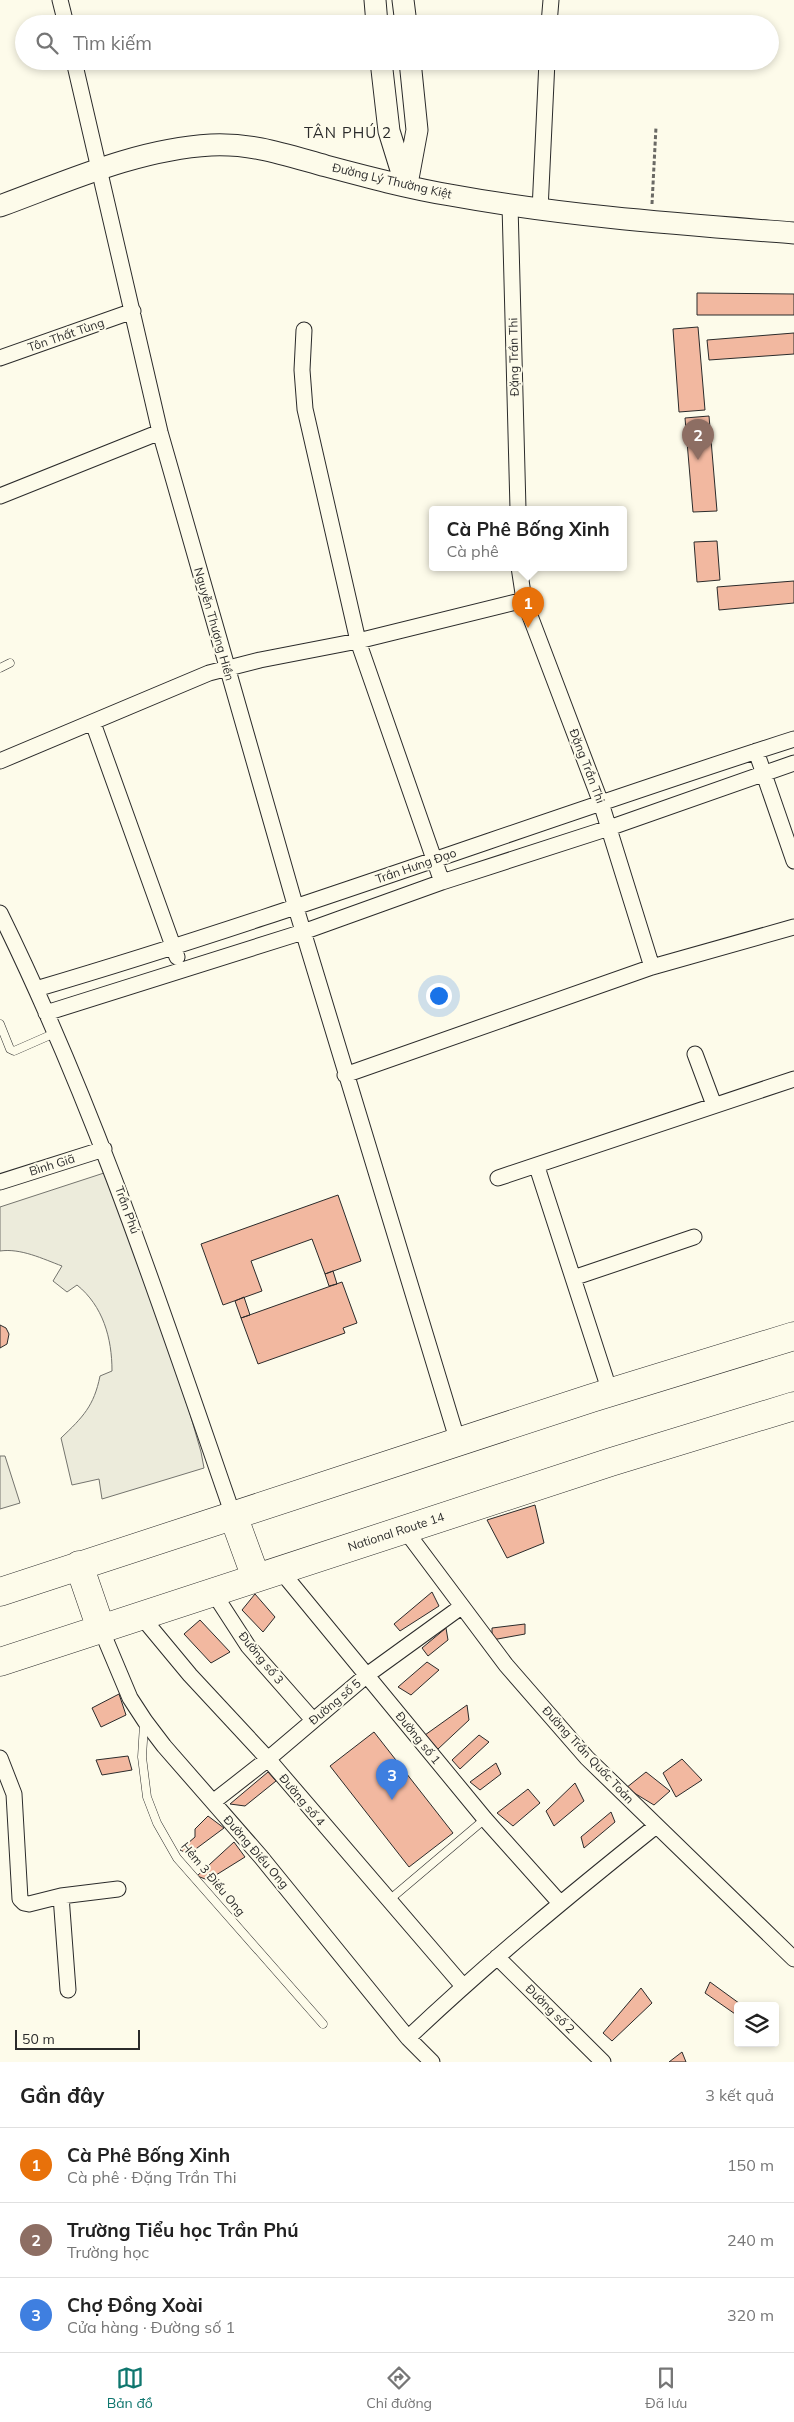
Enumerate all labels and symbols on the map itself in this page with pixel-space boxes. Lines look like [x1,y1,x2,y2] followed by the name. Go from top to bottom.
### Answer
[304,123,392,142] district label: TÂN PHÚ 2
[331,159,453,202] street label: Đường Lý Thường Kiệt
[26,314,106,355] street label: Tôn Thất Tùng
[505,317,522,397] street label: Đặng Trần Thi
[682,419,714,460] pin: 2
[191,565,238,682] street label: Nguyễn Thượng Hiền
[512,587,544,628] pin: 1
[566,726,609,805] street label: Đặng Trần Thi
[373,845,458,886] street label: Trần Hưng Đạo
[426,983,452,1009] your location
[27,1150,77,1179] street label: Bình Giã
[112,1184,143,1236] street label: Trần Phú
[346,1509,446,1554] street label: National Route 14
[236,1628,287,1687] street label: Đường số 3
[306,1676,364,1728] street label: Đường số 5
[539,1703,637,1806] street label: Đường Trần Quốc Toản
[393,1708,444,1767] street label: Đường số 1
[376,1759,408,1800] pin: 3
[276,1771,328,1829] street label: Đường số 4
[221,1812,292,1891] street label: Đường Điểu Ong
[178,1839,249,1919] street label: Hẻm 3 Điểu Ong
[523,1981,578,2036] street label: Đường số 2
[15,2027,140,2050] scale bar

